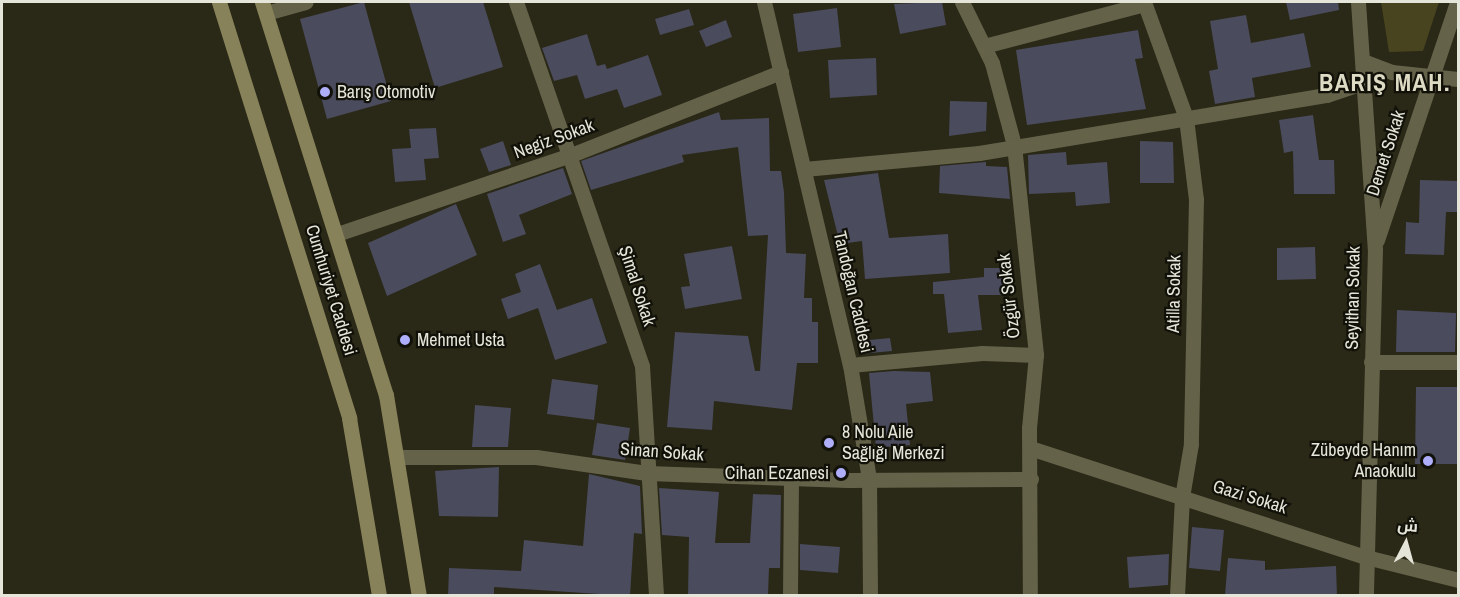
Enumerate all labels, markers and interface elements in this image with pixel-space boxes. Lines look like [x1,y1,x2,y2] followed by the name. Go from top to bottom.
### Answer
[1319,69,1451,97] district label: BARIŞ MAH.
[337,81,435,103] place label: Barış Otomotiv
[318,85,332,99] marker: Barış Otomotiv
[1362,108,1410,198] street label: Demet Sokak
[511,115,597,163] street label: Negiz Sokak
[301,222,361,358] street label: Cumhuriyet Caddesi
[829,229,877,355] street label: Tandoğan Caddesi
[614,243,660,329] street label: Şimal Sokak
[1341,246,1365,350] street label: Seyithan Sokak
[993,252,1025,340] street label: Özgür Sokak
[1163,255,1185,333] street label: Atilla Sokak
[417,329,505,351] place label: Mehmet Usta
[398,333,412,347] marker: Mehmet Usta
[842,422,945,464] place label: 8 Nolu Aile Sağlığı Merkezi
[820,434,838,452] marker: 8 Nolu Aile Sağlığı Merkezi
[619,438,705,466] street label: Sinan Sokak
[1311,440,1416,482] place label: Zübeyde Hanım Anaokulu
[1421,454,1435,468] marker: Zübeyde Hanım Anaokulu
[725,462,829,484] place label: Cihan Eczanesi
[834,466,848,480] marker: Cihan Eczanesi
[1210,476,1290,518] street label: Gazi Sokak
[1376,513,1436,573] north arrow
[1397,513,1419,537] text: ش

